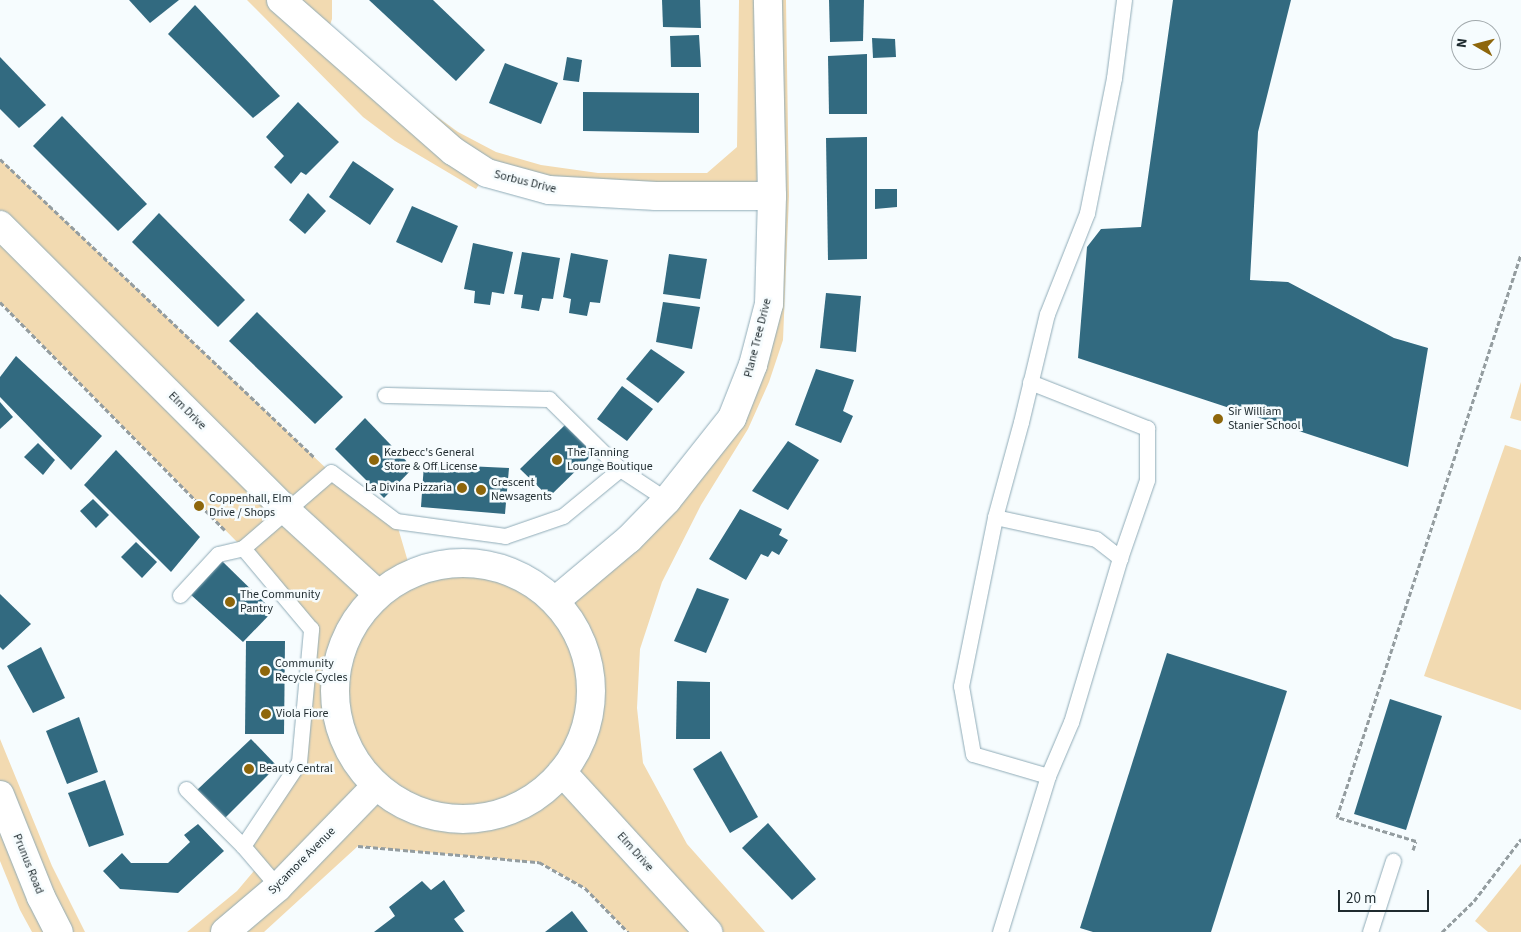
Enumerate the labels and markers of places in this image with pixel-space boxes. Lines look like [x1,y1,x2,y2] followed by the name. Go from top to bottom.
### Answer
[1228,405,1300,433] place label: Sir William Stanier School
[1212,413,1224,425] marker: Sir William Stanier School
[384,446,477,474] place label: Kezbecc's General Store & Off License
[567,446,653,474] place label: The Tanning Lounge Boutique
[368,454,380,466] marker: Kezbecc's General Store & Off License
[551,454,563,466] marker: The Tanning Lounge Boutique
[491,476,552,504] place label: Crescent Newsagents
[365,481,452,495] place label: La Divina Pizzaria
[456,482,468,494] marker: La Divina Pizzaria
[475,484,487,496] marker: Crescent Newsagents
[209,492,292,520] place label: Coppenhall, Elm Drive / Shops
[193,500,205,512] marker: Coppenhall, Elm Drive / Shops
[240,588,320,616] place label: The Community Pantry
[224,596,236,608] marker: The Community Pantry
[275,657,347,685] place label: Community Recycle Cycles
[259,665,271,677] marker: Community Recycle Cycles
[276,707,329,721] place label: Viola Fiore
[260,708,272,720] marker: Viola Fiore
[259,762,333,776] place label: Beauty Central
[243,763,255,775] marker: Beauty Central

